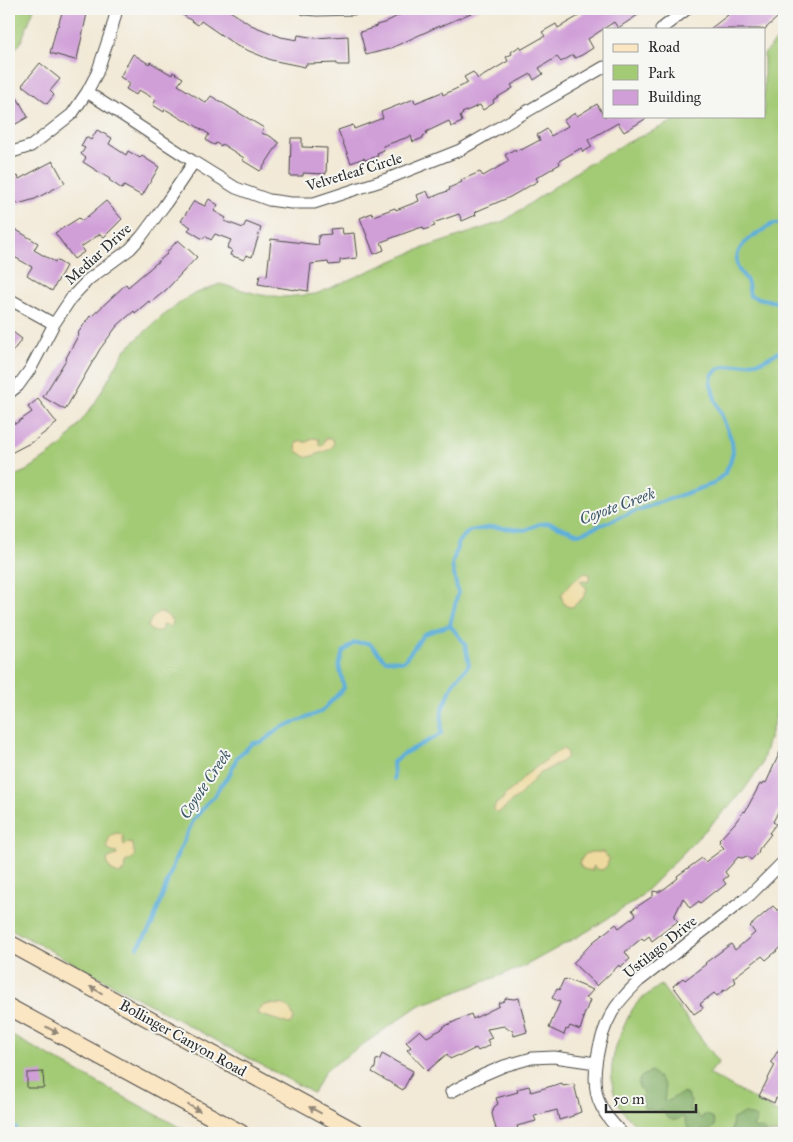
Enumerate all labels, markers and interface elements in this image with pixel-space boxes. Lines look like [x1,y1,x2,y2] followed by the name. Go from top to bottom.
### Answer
[603,28,766,118] legend
[648,38,680,56] text: Road
[648,64,675,82] text: Park
[648,88,702,106] text: Building
[303,149,404,195] street label: Velvetleaf Circle
[61,220,135,288] street label: Mediar Drive
[577,484,657,528] water label: Coyote Creek
[175,746,235,822] water label: Coyote Creek
[620,912,700,982] street label: Ustilago Drive
[89,986,103,994] one-way arrow
[116,996,250,1081] street label: Bollinger Canyon Road
[44,1026,59,1034] one-way arrow
[606,1082,696,1114] scale bar
[613,1090,645,1108] text: 50 m
[187,1104,202,1112] one-way arrow
[308,1106,323,1114] one-way arrow

